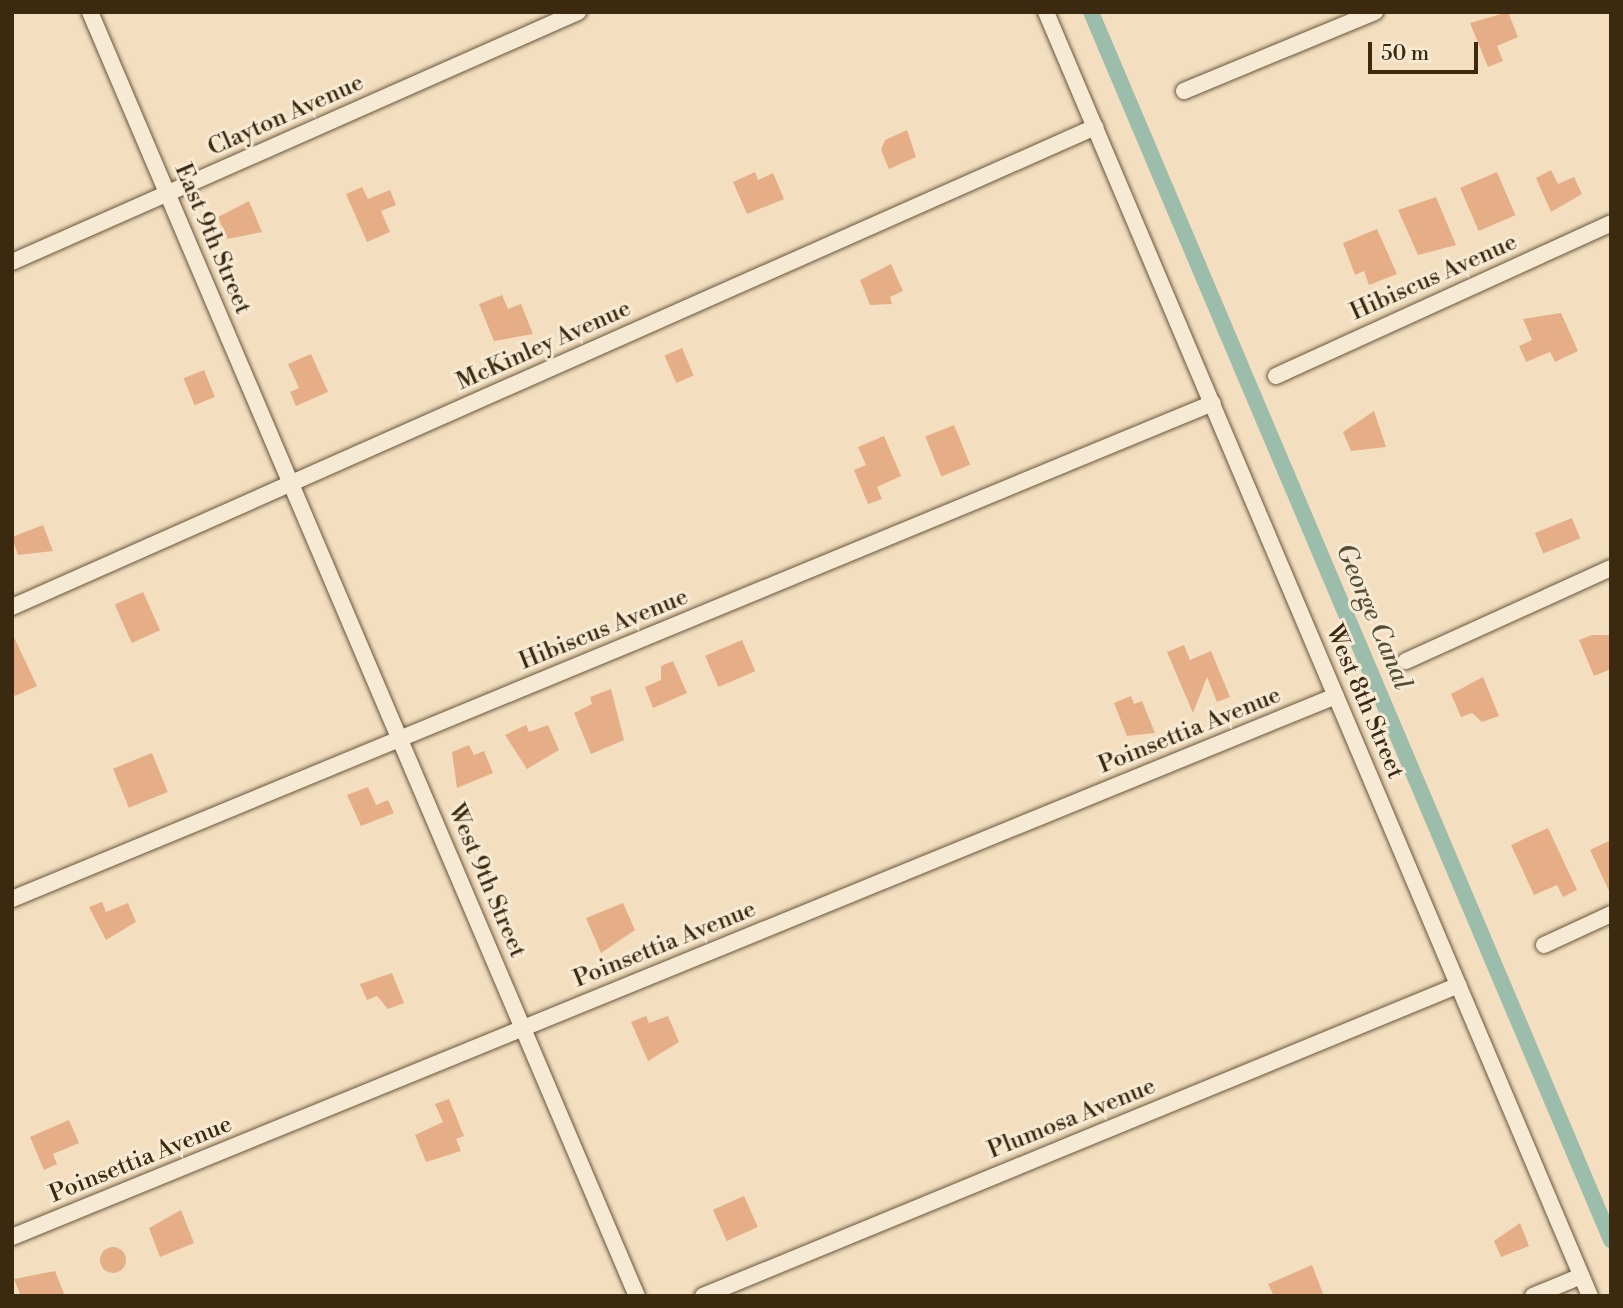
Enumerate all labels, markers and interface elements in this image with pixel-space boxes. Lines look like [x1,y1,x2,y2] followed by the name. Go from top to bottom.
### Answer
[1371,28,1481,72] scale bar
[1381,41,1429,67] text: 50 m
[204,69,368,163] street label: Clayton Avenue
[167,159,257,319] street label: East 9th Street
[1346,228,1522,328] street label: Hibiscus Avenue
[452,295,636,397] street label: McKinley Avenue
[1328,539,1418,695] water label: George Canal
[515,583,693,677] street label: Hibiscus Avenue
[1319,621,1409,783] street label: West 8th Street
[1095,681,1285,781] street label: Poinsettia Avenue
[441,800,531,962] street label: West 9th Street
[570,895,760,995] street label: Poinsettia Avenue
[984,1072,1160,1166] street label: Plumosa Avenue
[46,1110,236,1210] street label: Poinsettia Avenue

